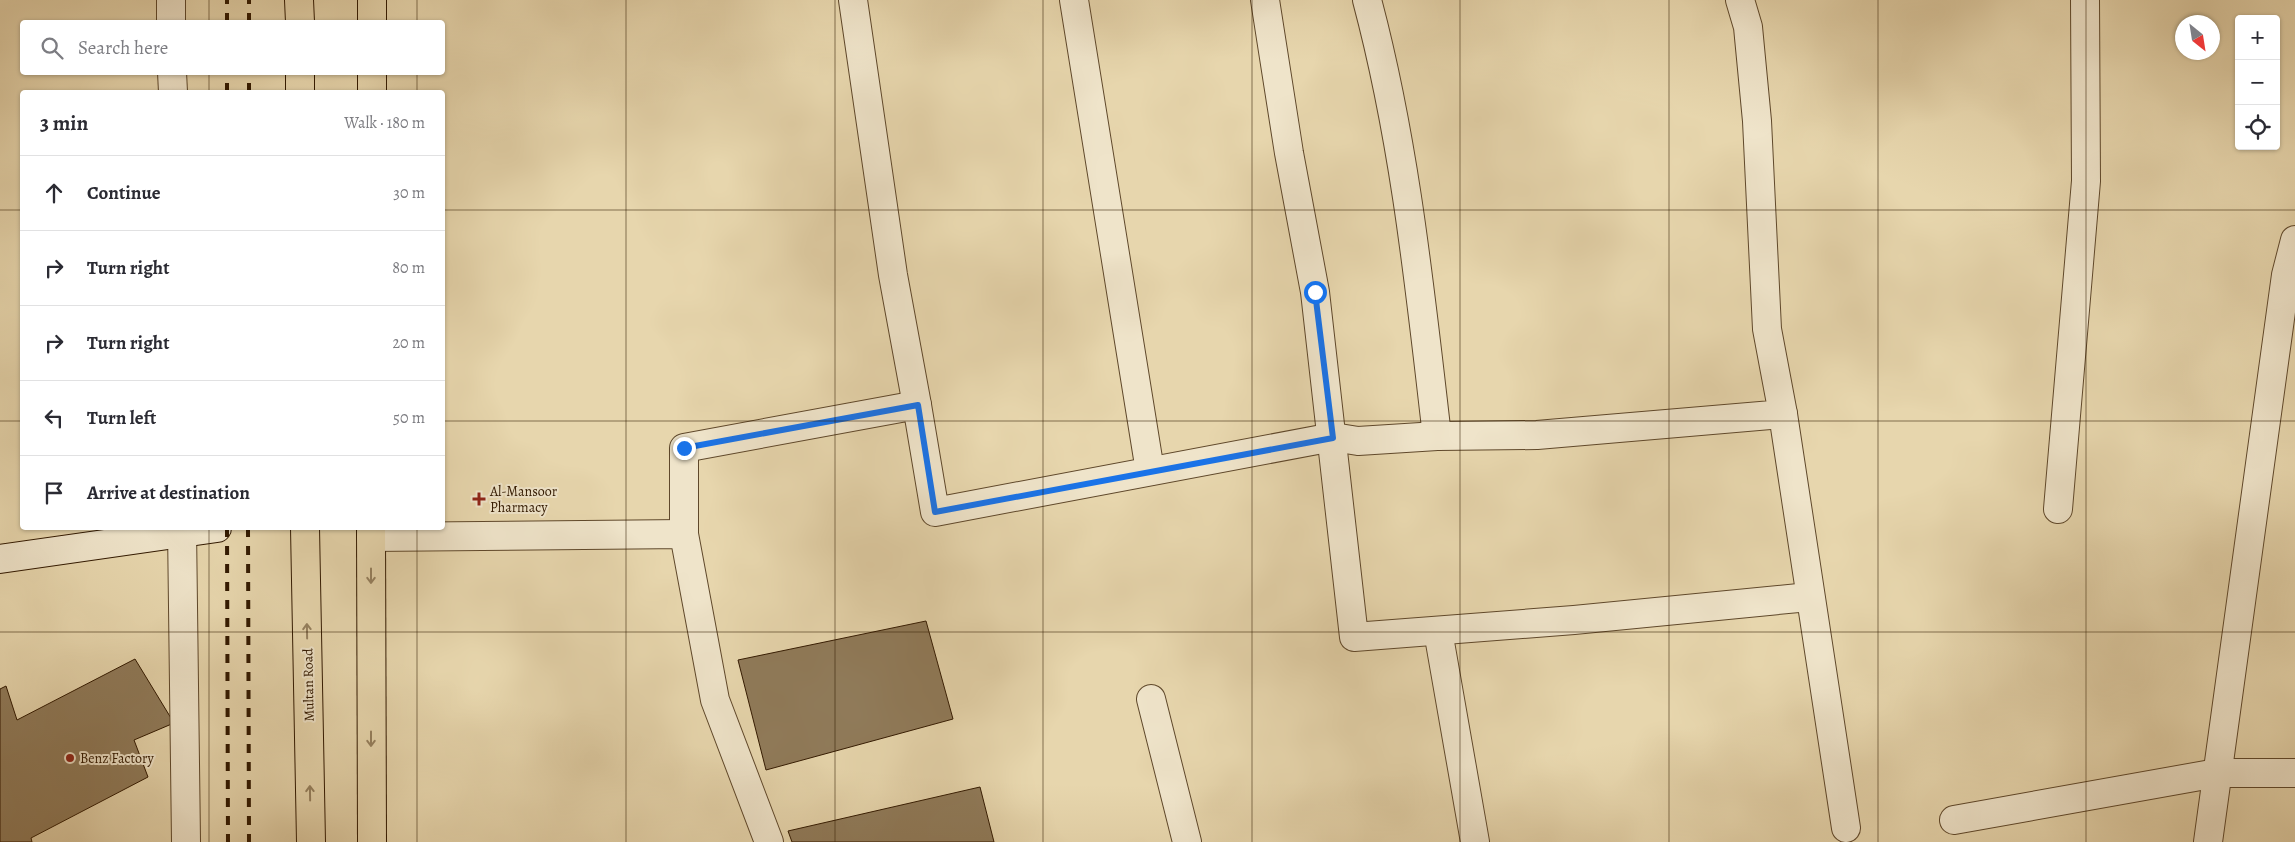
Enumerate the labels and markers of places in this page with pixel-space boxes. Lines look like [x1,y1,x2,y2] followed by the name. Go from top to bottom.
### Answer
[489,482,558,517] place label: Al-Mansoor Pharmacy
[472,492,486,506] marker: Al-Mansoor Pharmacy
[80,749,155,768] place label: Benz Factory
[64,752,76,764] marker: Benz Factory

